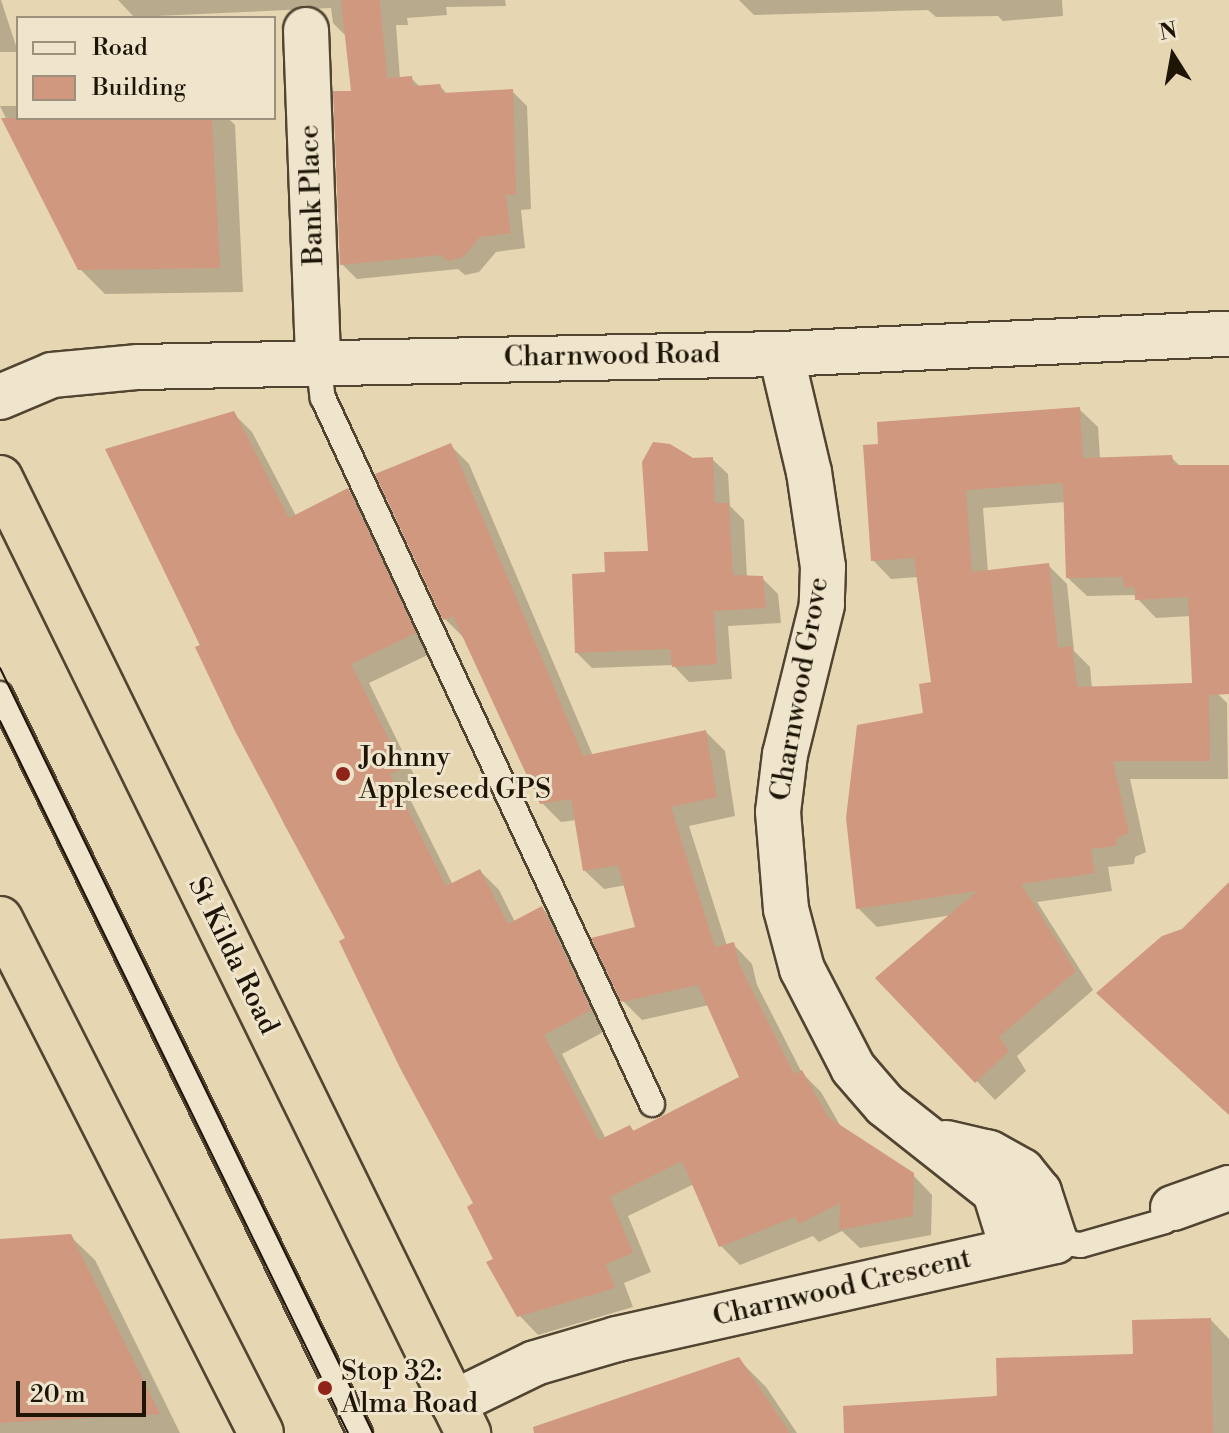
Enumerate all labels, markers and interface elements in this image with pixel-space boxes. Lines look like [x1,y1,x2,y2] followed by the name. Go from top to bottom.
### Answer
[16,16,276,120] legend
[1133,16,1213,96] north arrow
[1157,17,1179,47] text: N
[92,33,148,63] text: Road
[92,73,186,103] text: Building
[293,124,331,266] street label: Bank Place
[504,337,720,375] street label: Charnwood Road
[764,574,836,804] street label: Charnwood Grove
[359,741,551,807] place label: Johnny Appleseed GPS
[334,765,352,783] marker: Johnny Appleseed GPS
[181,872,285,1040] street label: St Kilda Road
[710,1242,974,1334] street label: Charnwood Crescent
[341,1355,478,1421] place label: Stop 32: Alma Road
[20,1365,150,1415] scale bar
[316,1379,334,1397] marker: Stop 32: Alma Road
[30,1380,86,1410] text: 20 m

